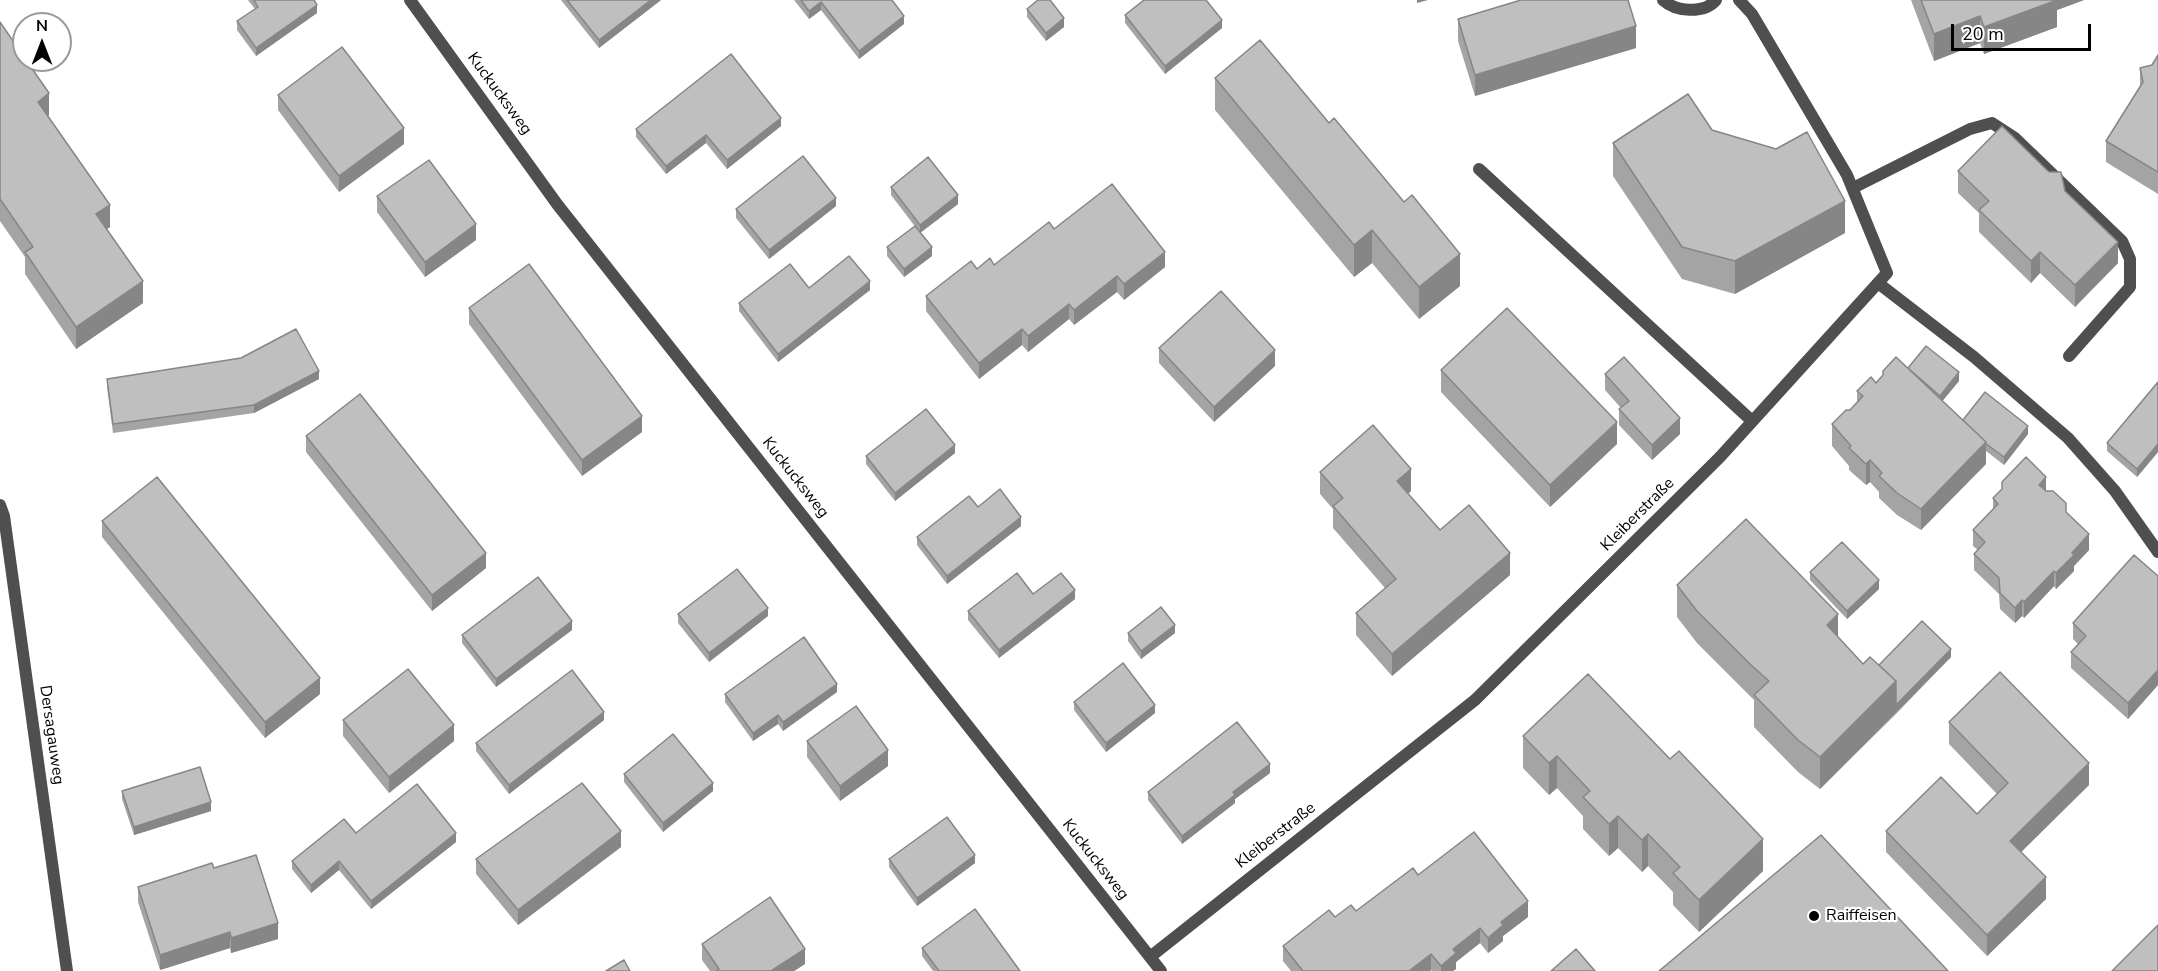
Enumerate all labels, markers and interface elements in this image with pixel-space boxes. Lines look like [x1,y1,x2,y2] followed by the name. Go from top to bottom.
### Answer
[12,12,72,72] north arrow
[1954,12,2094,50] scale bar
[36,15,48,37] text: N
[1962,22,2004,46] text: 20 m
[463,49,535,139] street label: Kuckucksweg
[758,434,832,522] street label: Kuckucksweg
[1597,474,1679,556] street label: Kleiberstraße
[35,684,67,786] street label: Dersagauweg
[1232,799,1320,873] street label: Kleiberstraße
[1058,816,1132,904] street label: Kuckucksweg
[1826,906,1897,926] place label: Raiffeisen
[1807,909,1821,923] marker: Raiffeisen

